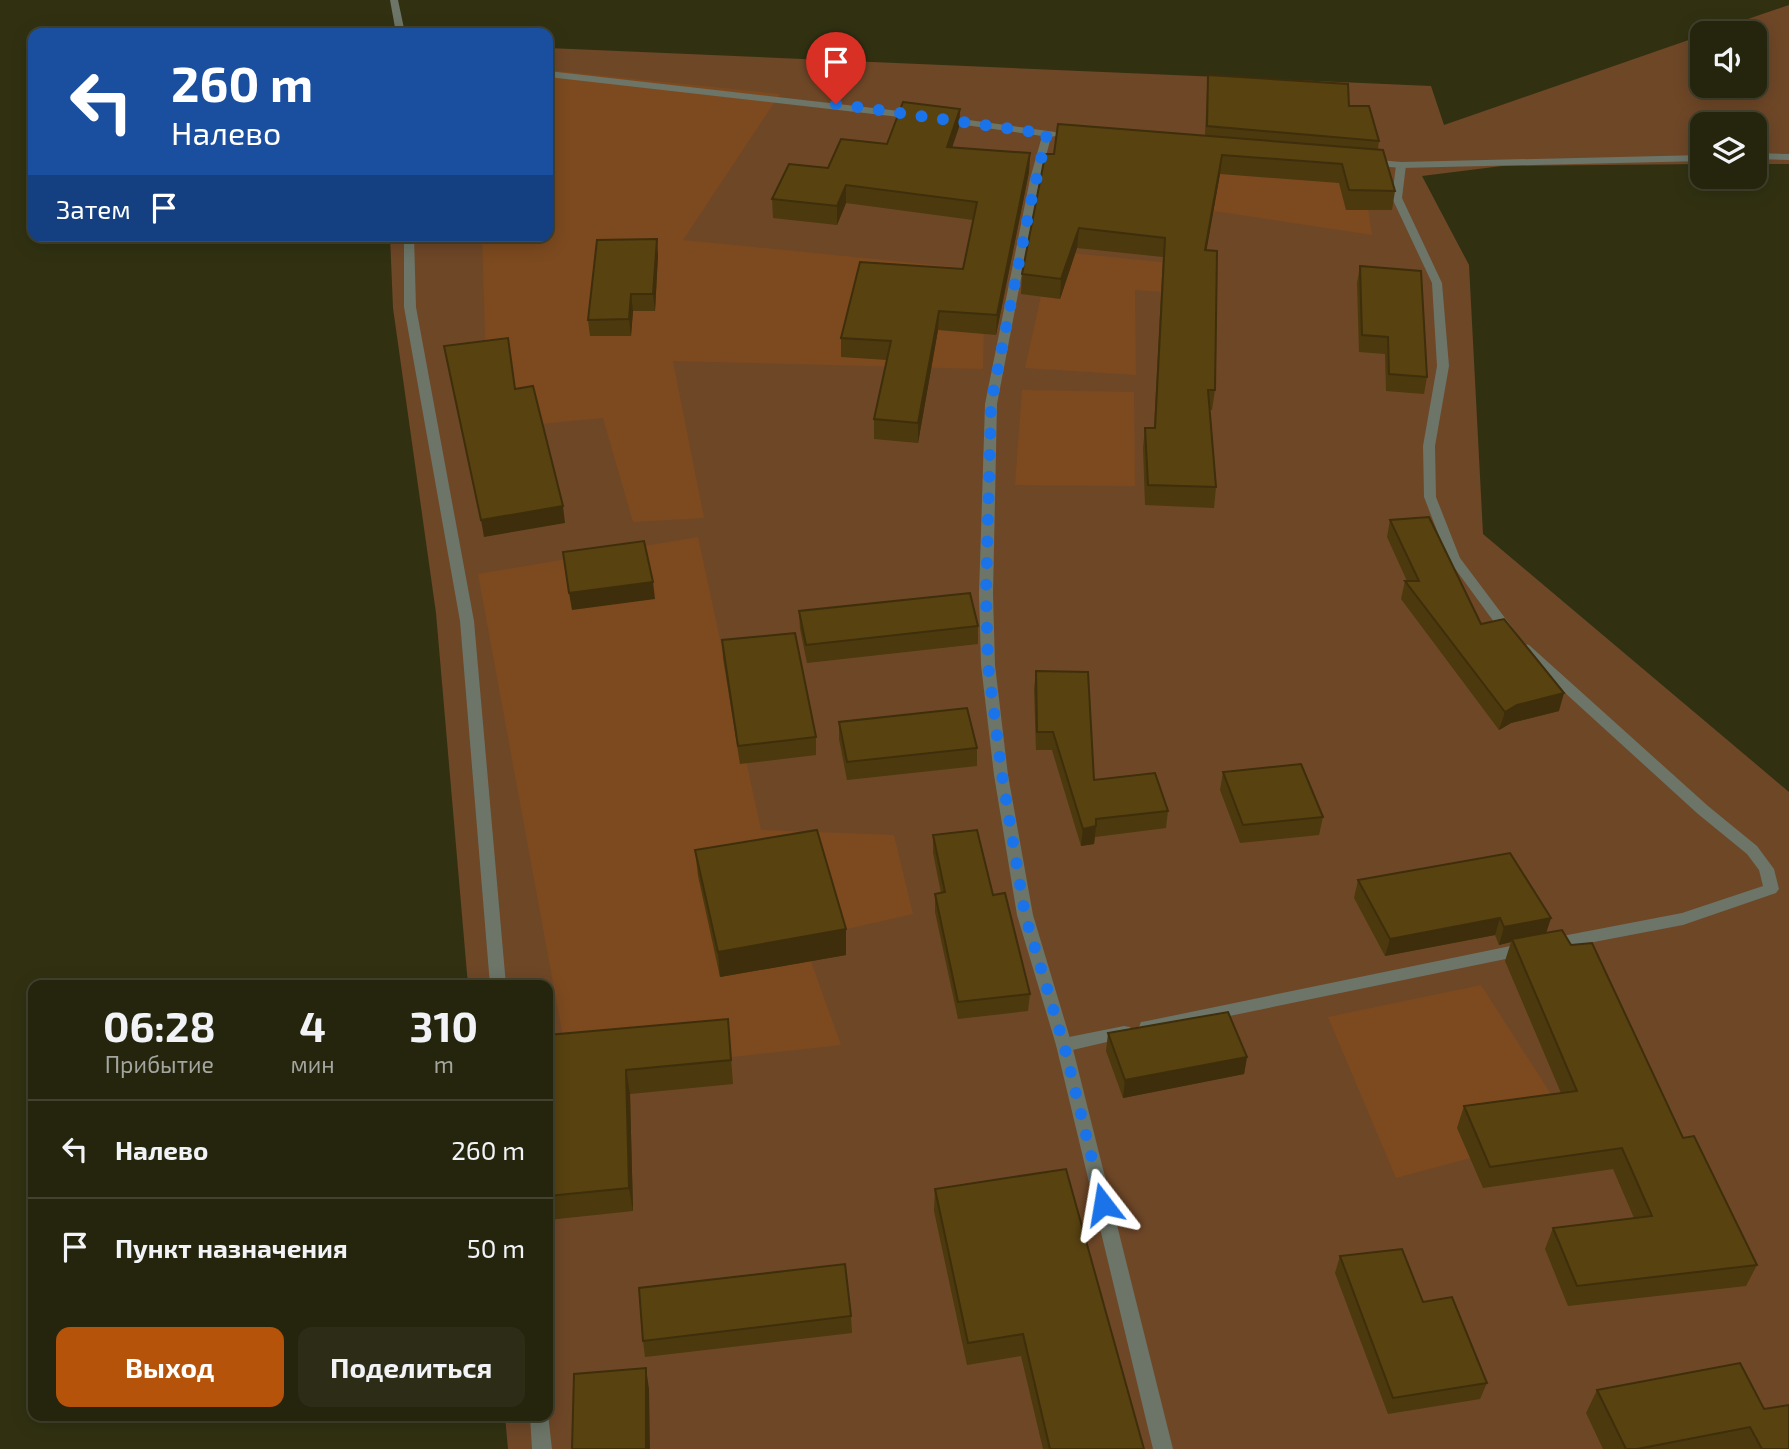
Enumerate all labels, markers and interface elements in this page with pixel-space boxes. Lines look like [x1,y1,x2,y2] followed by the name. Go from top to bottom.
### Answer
[1690,21,1767,189] map controls
[1690,21,1767,98] button: sound
[806,32,866,104] pin
[817,43,855,81] icon: arrive
[171,53,313,112] text: 260 m
[56,56,147,147] icon: left
[1690,112,1767,189] button: layers
[171,113,281,151] text: Налево
[145,189,183,227] icon: arrive
[56,193,131,224] text: Затем
[103,1000,216,1050] text: 06:28
[299,1000,326,1050] text: 4
[410,1000,478,1050] text: 310
[105,1050,214,1078] text: Прибытие
[291,1050,335,1078] text: мин
[434,1050,454,1078] text: m
[56,1130,94,1168] icon: left
[115,1134,208,1165] text: Налево
[451,1134,525,1165] text: 260 m
[1066,1167,1140,1241] position arrow
[56,1228,94,1266] icon: arrive
[115,1232,348,1263] text: Пункт назначения
[467,1232,525,1263] text: 50 m
[56,1327,284,1407] button: Выход
[298,1327,525,1407] button: Поделиться

